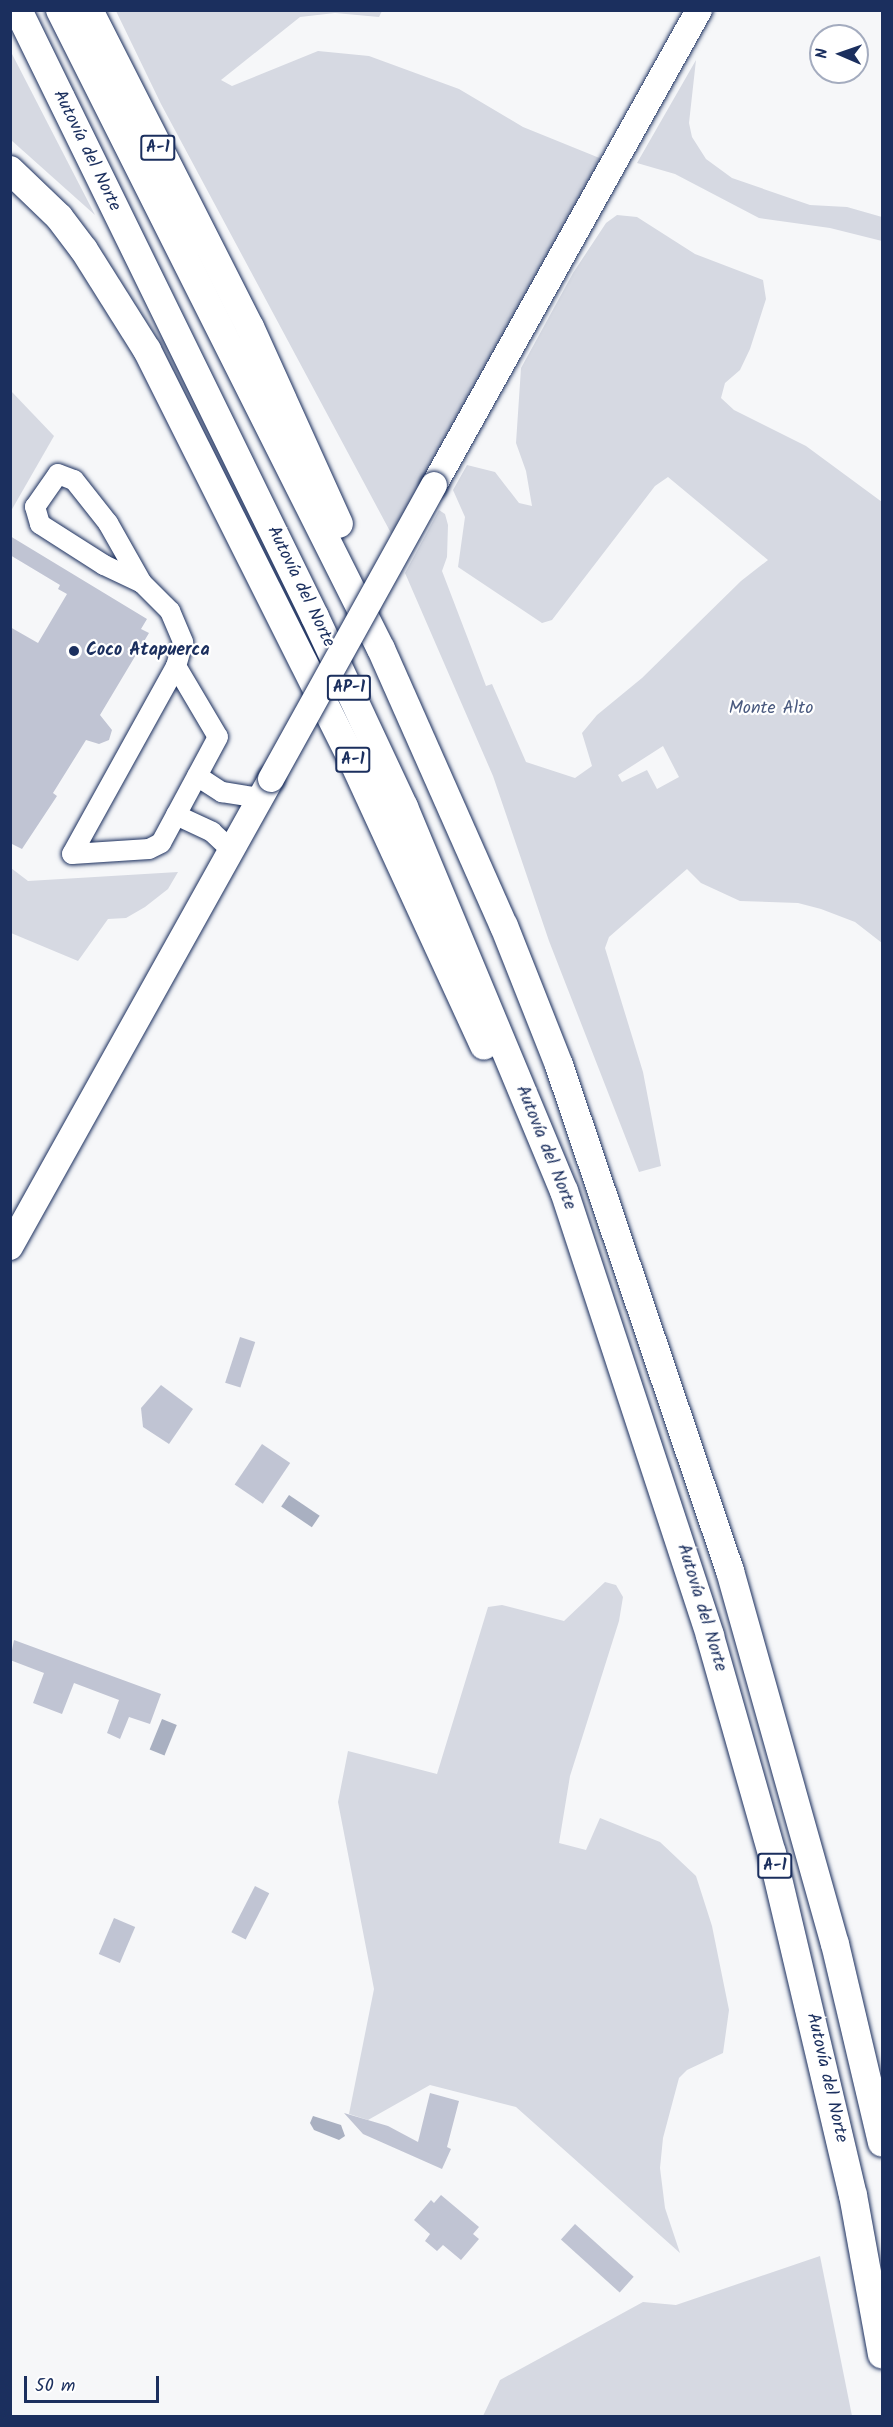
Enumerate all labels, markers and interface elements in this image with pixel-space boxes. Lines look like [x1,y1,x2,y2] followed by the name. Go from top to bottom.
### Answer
[809,24,869,84] north arrow
[810,48,835,59] text: N
[47,87,125,215] street label: Autovía del Norte
[140,135,176,161] road number: A-1
[261,523,339,651] street label: Autovía del Norte
[86,640,210,662] place label: Coco Atapuerca
[67,644,81,658] marker: Coco Atapuerca
[326,675,372,701] road number: AP-1
[729,698,813,720] park label: Monte Alto
[335,747,371,773] road number: A-1
[510,1083,580,1213] street label: Autovía del Norte
[671,1542,731,1674] street label: Autovía del Norte
[757,1853,793,1879] road number: A-1
[801,2011,851,2145] street label: Autovía del Norte
[27,2364,162,2402] scale bar
[35,2372,75,2401] text: 50 m

